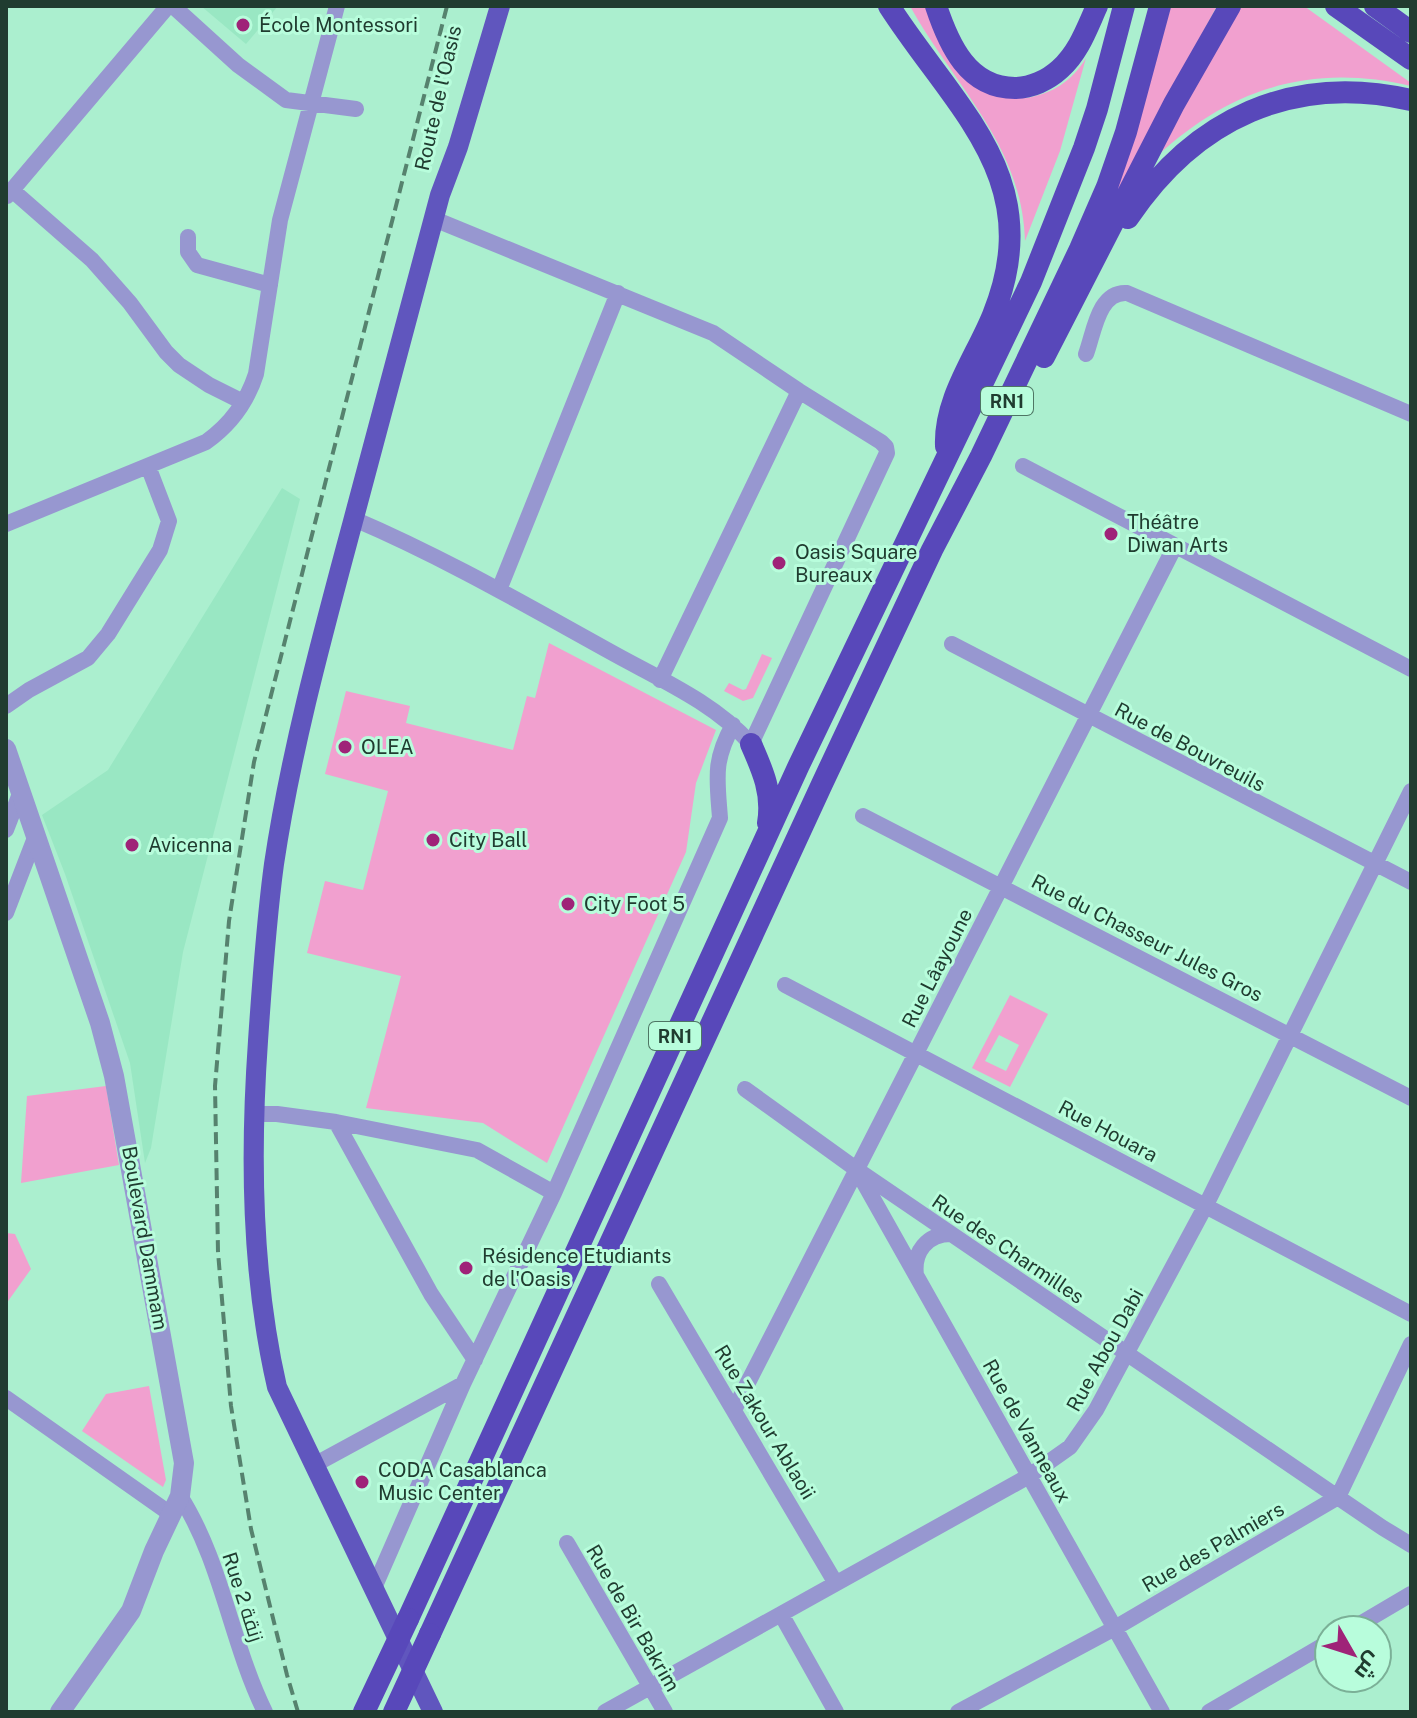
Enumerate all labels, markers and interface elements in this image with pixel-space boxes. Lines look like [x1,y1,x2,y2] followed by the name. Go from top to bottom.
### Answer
[259,12,418,37] place label: École Montessori
[234,16,252,34] marker: École Montessori
[410,23,466,173] street label: Route de l'Oasis
[981,387,1033,415] road number: RN1
[1127,510,1228,557] place label: Théâtre Diwan Arts
[1102,525,1120,543] marker: Théâtre Diwan Arts
[795,540,917,587] place label: Oasis Square Bureaux
[770,554,788,572] marker: Oasis Square Bureaux
[1111,697,1269,797] street label: Rue de Bouvreuils
[361,735,414,759] place label: OLEA
[336,738,354,756] marker: OLEA
[449,828,527,852] place label: City Ball
[424,831,442,849] marker: City Ball
[148,833,232,857] place label: Avicenna
[123,836,141,854] marker: Avicenna
[1027,869,1267,1007] street label: Rue du Chasseur Jules Gros
[584,892,685,916] place label: City Foot 5
[559,895,577,913] marker: City Foot 5
[897,904,977,1032] street label: Rue Lâayoune
[649,1022,701,1050] road number: RN1
[1054,1095,1162,1167] street label: Rue Houara
[117,1144,173,1332] street label: Boulevard Dammam
[927,1189,1089,1309] street label: Rue des Charmilles
[482,1244,671,1291] place label: Résidence Etudiants de l'Oasis
[457,1259,475,1277] marker: Résidence Etudiants de l'Oasis
[1061,1284,1149,1416] street label: Rue Abou Dabi
[709,1340,821,1504] street label: Rue Zakour Ablaoii
[978,1355,1076,1507] street label: Rue de Vanneaux
[378,1458,547,1505] place label: CODA Casablanca Music Center
[353,1473,371,1491] marker: CODA Casablanca Music Center
[1138,1497,1288,1597] street label: Rue des Palmiers
[581,1540,685,1696] street label: Rue de Bir Bakrim
[217,1549,269,1645] street label: Rue 2 زنقة
[1313,1614,1393,1694] north arrow
[1349,1647,1388,1686] text: ش

